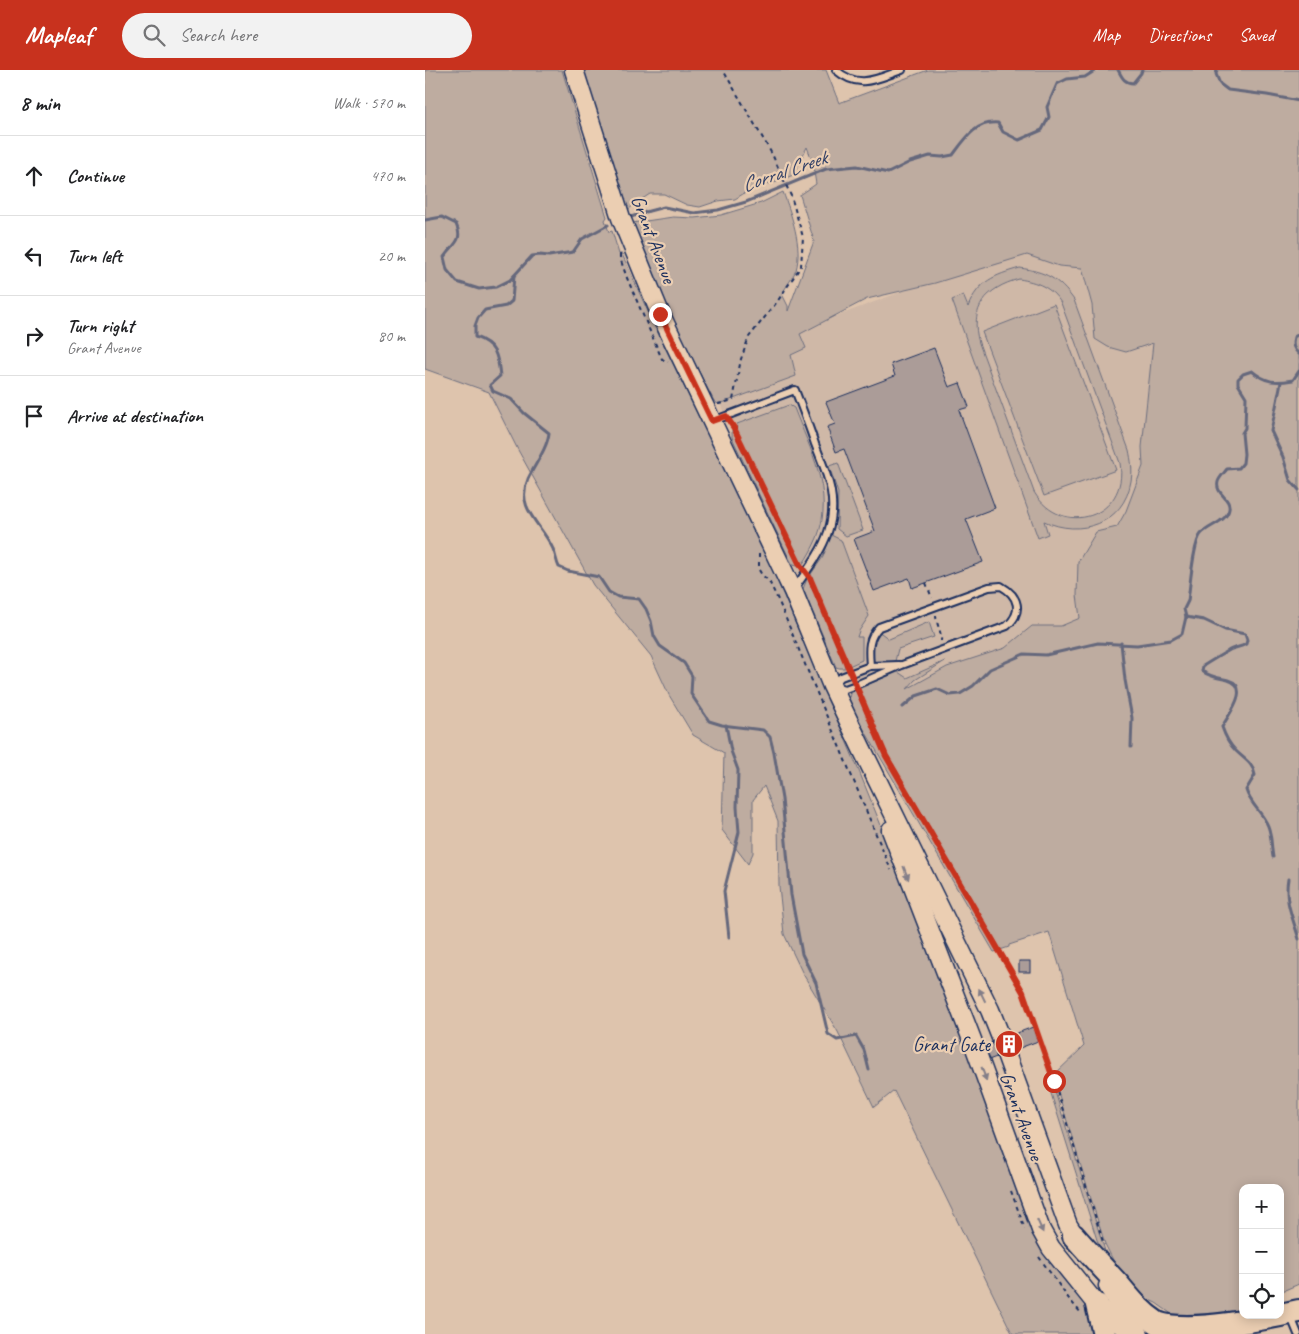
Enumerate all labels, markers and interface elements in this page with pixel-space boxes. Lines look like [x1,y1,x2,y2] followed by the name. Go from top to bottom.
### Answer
[122,13,472,58] search box
[25,20,92,50] text: Mapleaf
[140,21,168,49] icon: search
[180,23,257,47] text: Search here
[1093,24,1120,46] text: Map
[1148,24,1211,46] text: Directions
[1239,24,1274,46] text: Saved
[20,90,60,116] text: 8 min
[333,93,405,113] text: Walk · 570 m
[738,143,833,198] water label: Corral Creek
[20,162,48,190] icon: ahead
[67,164,124,188] text: Continue
[371,166,405,186] text: 470 m
[625,192,682,288] street label: Grant Avenue
[20,242,48,270] icon: left
[67,244,122,268] text: Turn left
[378,246,405,266] text: 20 m
[649,303,672,326] route end
[67,314,134,338] text: Turn right
[20,322,48,350] icon: right
[378,326,405,346] text: 80 m
[67,338,141,358] text: Grant Avenue
[20,402,48,430] icon: arrive
[67,404,203,428] text: Arrive at destination
[903,866,911,881] one-way arrow
[978,988,986,1002] one-way arrow
[994,1029,1024,1059] building icon: Grant Gate
[913,1032,991,1057] place label: Grant Gate
[980,1067,988,1082] one-way arrow
[994,1069,1050,1165] street label: Grant Avenue
[1043,1070,1066,1093] route start
[1239,1184,1284,1319] map controls
[1239,1184,1284,1229] button: +
[1036,1219,1044,1233] one-way arrow
[1239,1229,1284,1274] button: −
[1239,1274,1284,1319] button: locate

